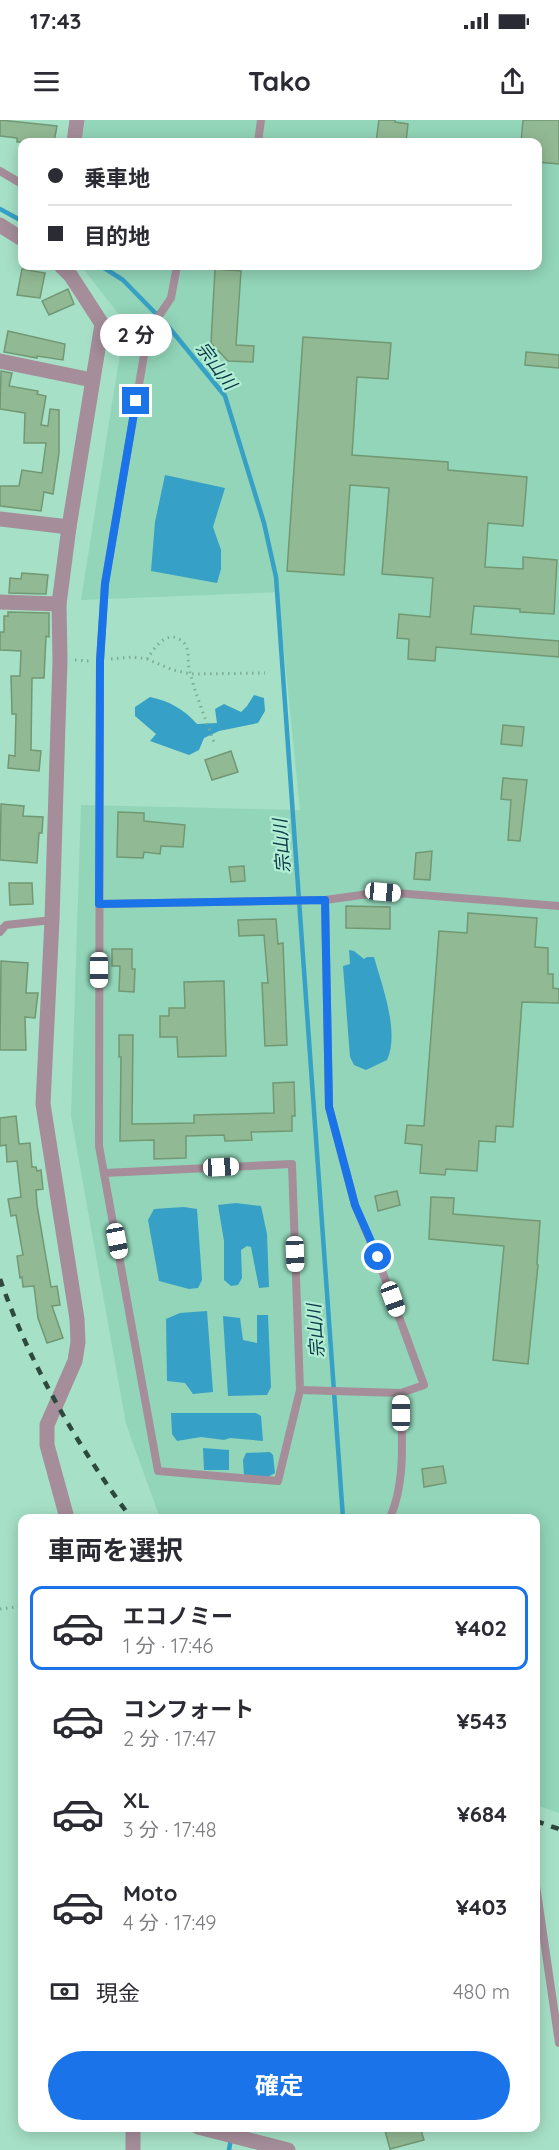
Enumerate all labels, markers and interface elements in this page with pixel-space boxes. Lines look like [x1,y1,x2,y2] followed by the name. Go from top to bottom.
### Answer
[30,7,81,35] text: 17:43
[248,64,311,98] text: Tako
[30,65,63,98] icon: menu
[496,65,529,98] icon: share
[84,164,150,192] text: 乗車地
[84,222,150,250] text: 目的地
[100,314,172,356] callout: 2 分
[118,322,154,347] text: 2 分
[191,337,243,396] water label: 宗山川
[122,387,149,414] route end
[268,816,295,874] water label: 宗山川
[364,881,402,903] car
[90,952,108,988] car
[203,1157,239,1177] car
[105,1222,129,1260] car
[285,1236,305,1272] car
[364,1243,391,1270] route start
[378,1279,408,1319] car
[302,1301,329,1359] water label: 宗山川
[392,1395,410,1431] car
[48,1533,183,1567] text: 車両を選択
[51,1601,105,1655] icon: car
[123,1602,233,1630] text: エコノミー
[455,1614,507,1642] text: ¥402
[123,1633,213,1658] text: 1 分 · 17:46
[51,1694,105,1748] icon: car
[123,1695,254,1723] text: コンフォート
[456,1707,507,1735] text: ¥543
[123,1726,216,1751] text: 2 分 · 17:47
[123,1786,150,1814] text: XL
[51,1787,105,1841] icon: car
[457,1800,507,1828] text: ¥684
[123,1817,217,1842] text: 3 分 · 17:48
[123,1879,177,1907] text: Moto
[51,1880,105,1934] icon: car
[456,1893,507,1921] text: ¥403
[123,1910,217,1935] text: 4 分 · 17:49
[48,1975,81,2008] icon: cash
[96,1979,140,2007] text: 現金
[453,1979,510,2004] text: 480 m
[48,2051,510,2120] button: 確定

